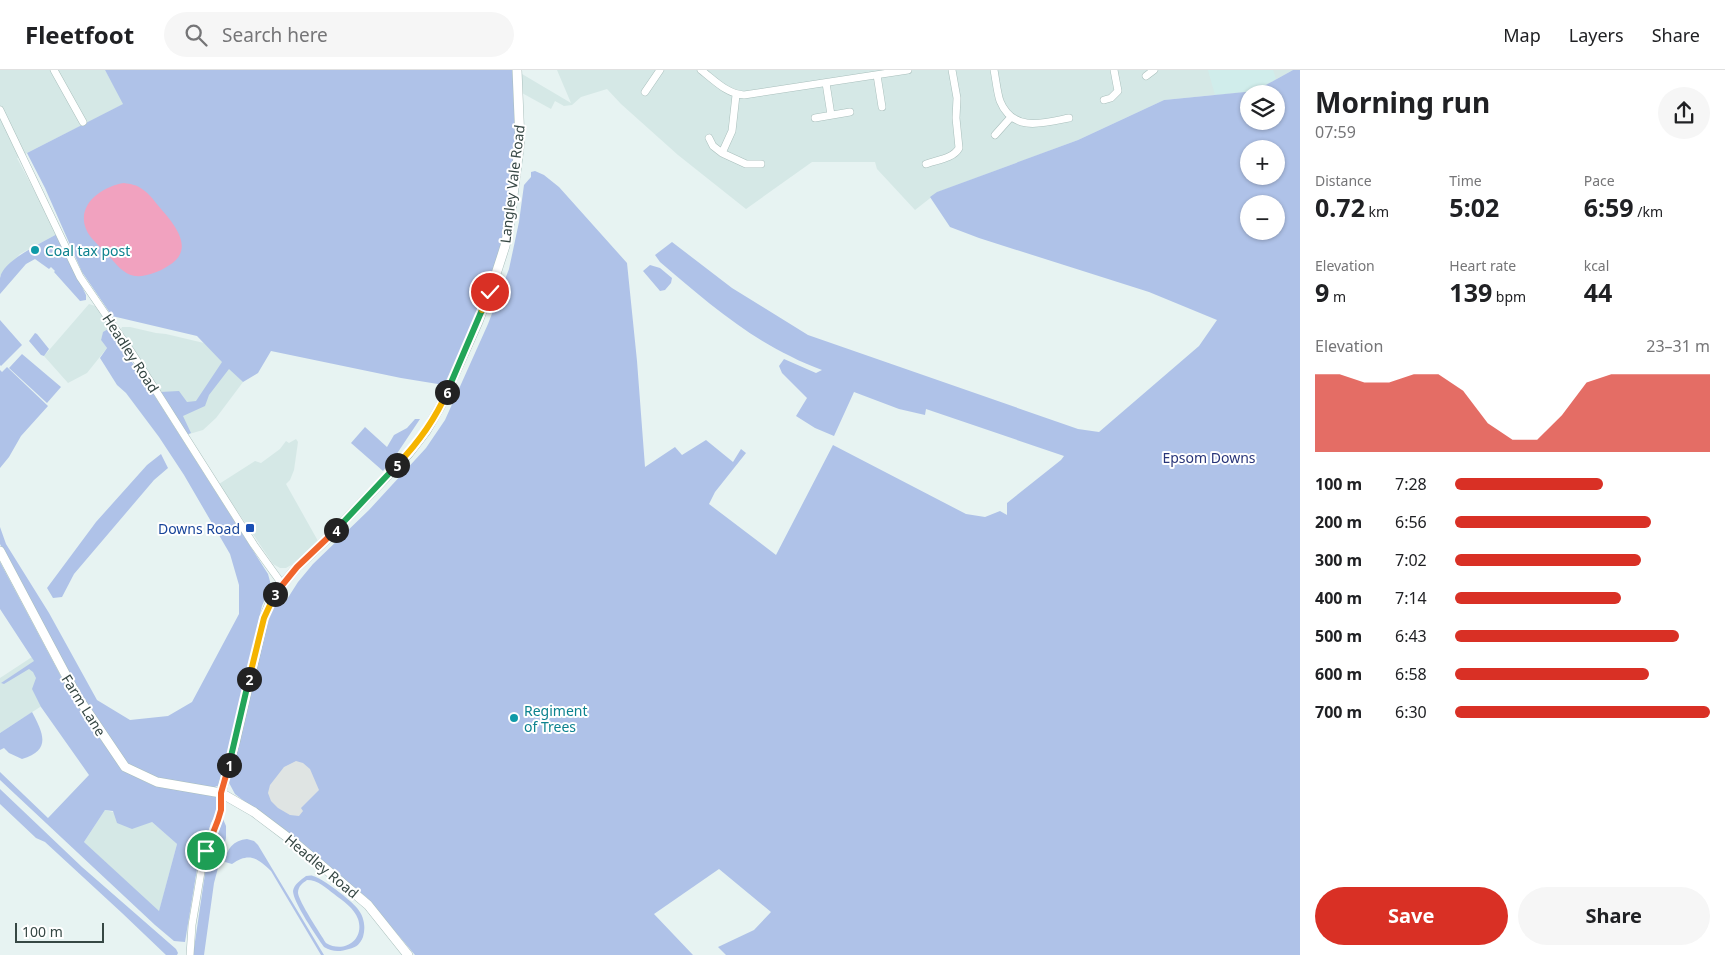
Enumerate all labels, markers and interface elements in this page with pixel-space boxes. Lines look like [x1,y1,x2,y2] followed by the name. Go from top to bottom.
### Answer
[164,12,514,57] search box
[25,18,134,51] text: Fleetfoot
[182,21,210,49] icon: search
[222,22,328,48] text: Search here
[1503,23,1541,47] text: Map
[1569,23,1624,47] text: Layers
[1652,23,1700,47] text: Share
[1315,83,1490,121] text: Morning run
[1240,85,1285,240] map controls
[1240,85,1285,130] button: layers
[1658,87,1710,139] button: share
[1315,121,1356,143] text: 07:59
[495,124,529,244] street label: Langley Vale Road
[1240,140,1285,185] button: +
[1315,171,1372,190] text: Distance
[1449,171,1482,190] text: Time
[1584,171,1615,190] text: Pace
[1315,190,1365,224] text: 0.72
[1449,190,1499,224] text: 5:02
[1584,190,1634,224] text: 6:59
[1240,195,1285,240] button: −
[1365,202,1389,221] text: km
[1634,202,1663,221] text: /km
[45,241,130,260] place label: Coal tax post
[29,244,41,256] marker: Coal tax post
[1315,256,1375,275] text: Elevation
[1449,256,1516,275] text: Heart rate
[1584,256,1609,275] text: kcal
[469,271,511,313] pin
[1315,275,1329,309] text: 9
[1449,275,1492,309] text: 139
[1584,275,1612,309] text: 44
[476,278,504,306] icon: check
[1329,287,1346,306] text: m
[1492,287,1526,306] text: bpm
[98,310,164,396] street label: Headley Road
[1315,335,1383,357] text: Elevation
[1646,335,1710,357] text: 23–31 m
[434,380,460,404] pin: 6
[443,383,452,402] text: 6
[1162,448,1256,467] park label: Epsom Downs
[384,452,410,478] pin: 5
[393,456,402,475] text: 5
[1315,473,1362,495] text: 100 m
[1395,473,1427,495] text: 7:28
[1315,511,1362,533] text: 200 m
[1395,511,1427,533] text: 6:56
[324,518,348,542] pin: 4
[158,519,240,538] place label: Downs Road
[332,521,341,540] text: 4
[244,522,256,534] marker: Downs Road
[1315,549,1362,571] text: 300 m
[1395,549,1427,571] text: 7:02
[262,582,288,606] pin: 3
[271,585,280,604] text: 3
[1315,587,1362,609] text: 400 m
[1395,587,1427,609] text: 7:14
[1315,625,1362,647] text: 500 m
[1395,625,1427,647] text: 6:43
[1315,663,1362,685] text: 600 m
[1395,663,1427,685] text: 6:58
[236,666,262,692] pin: 2
[245,670,254,689] text: 2
[58,671,110,740] street label: Farm Lane
[524,701,588,736] place label: Regiment of Trees
[1315,701,1362,723] text: 700 m
[1395,701,1427,723] text: 6:30
[508,712,520,724] marker: Regiment of Trees
[216,752,242,778] pin: 1
[225,756,234,775] text: 1
[185,830,227,872] pin
[281,830,363,902] street label: Headley Road
[192,837,220,865] icon: arrive
[1315,887,1508,945] button: Save
[1518,887,1710,945] button: Share
[15,920,104,943] scale bar
[22,922,63,941] text: 100 m

